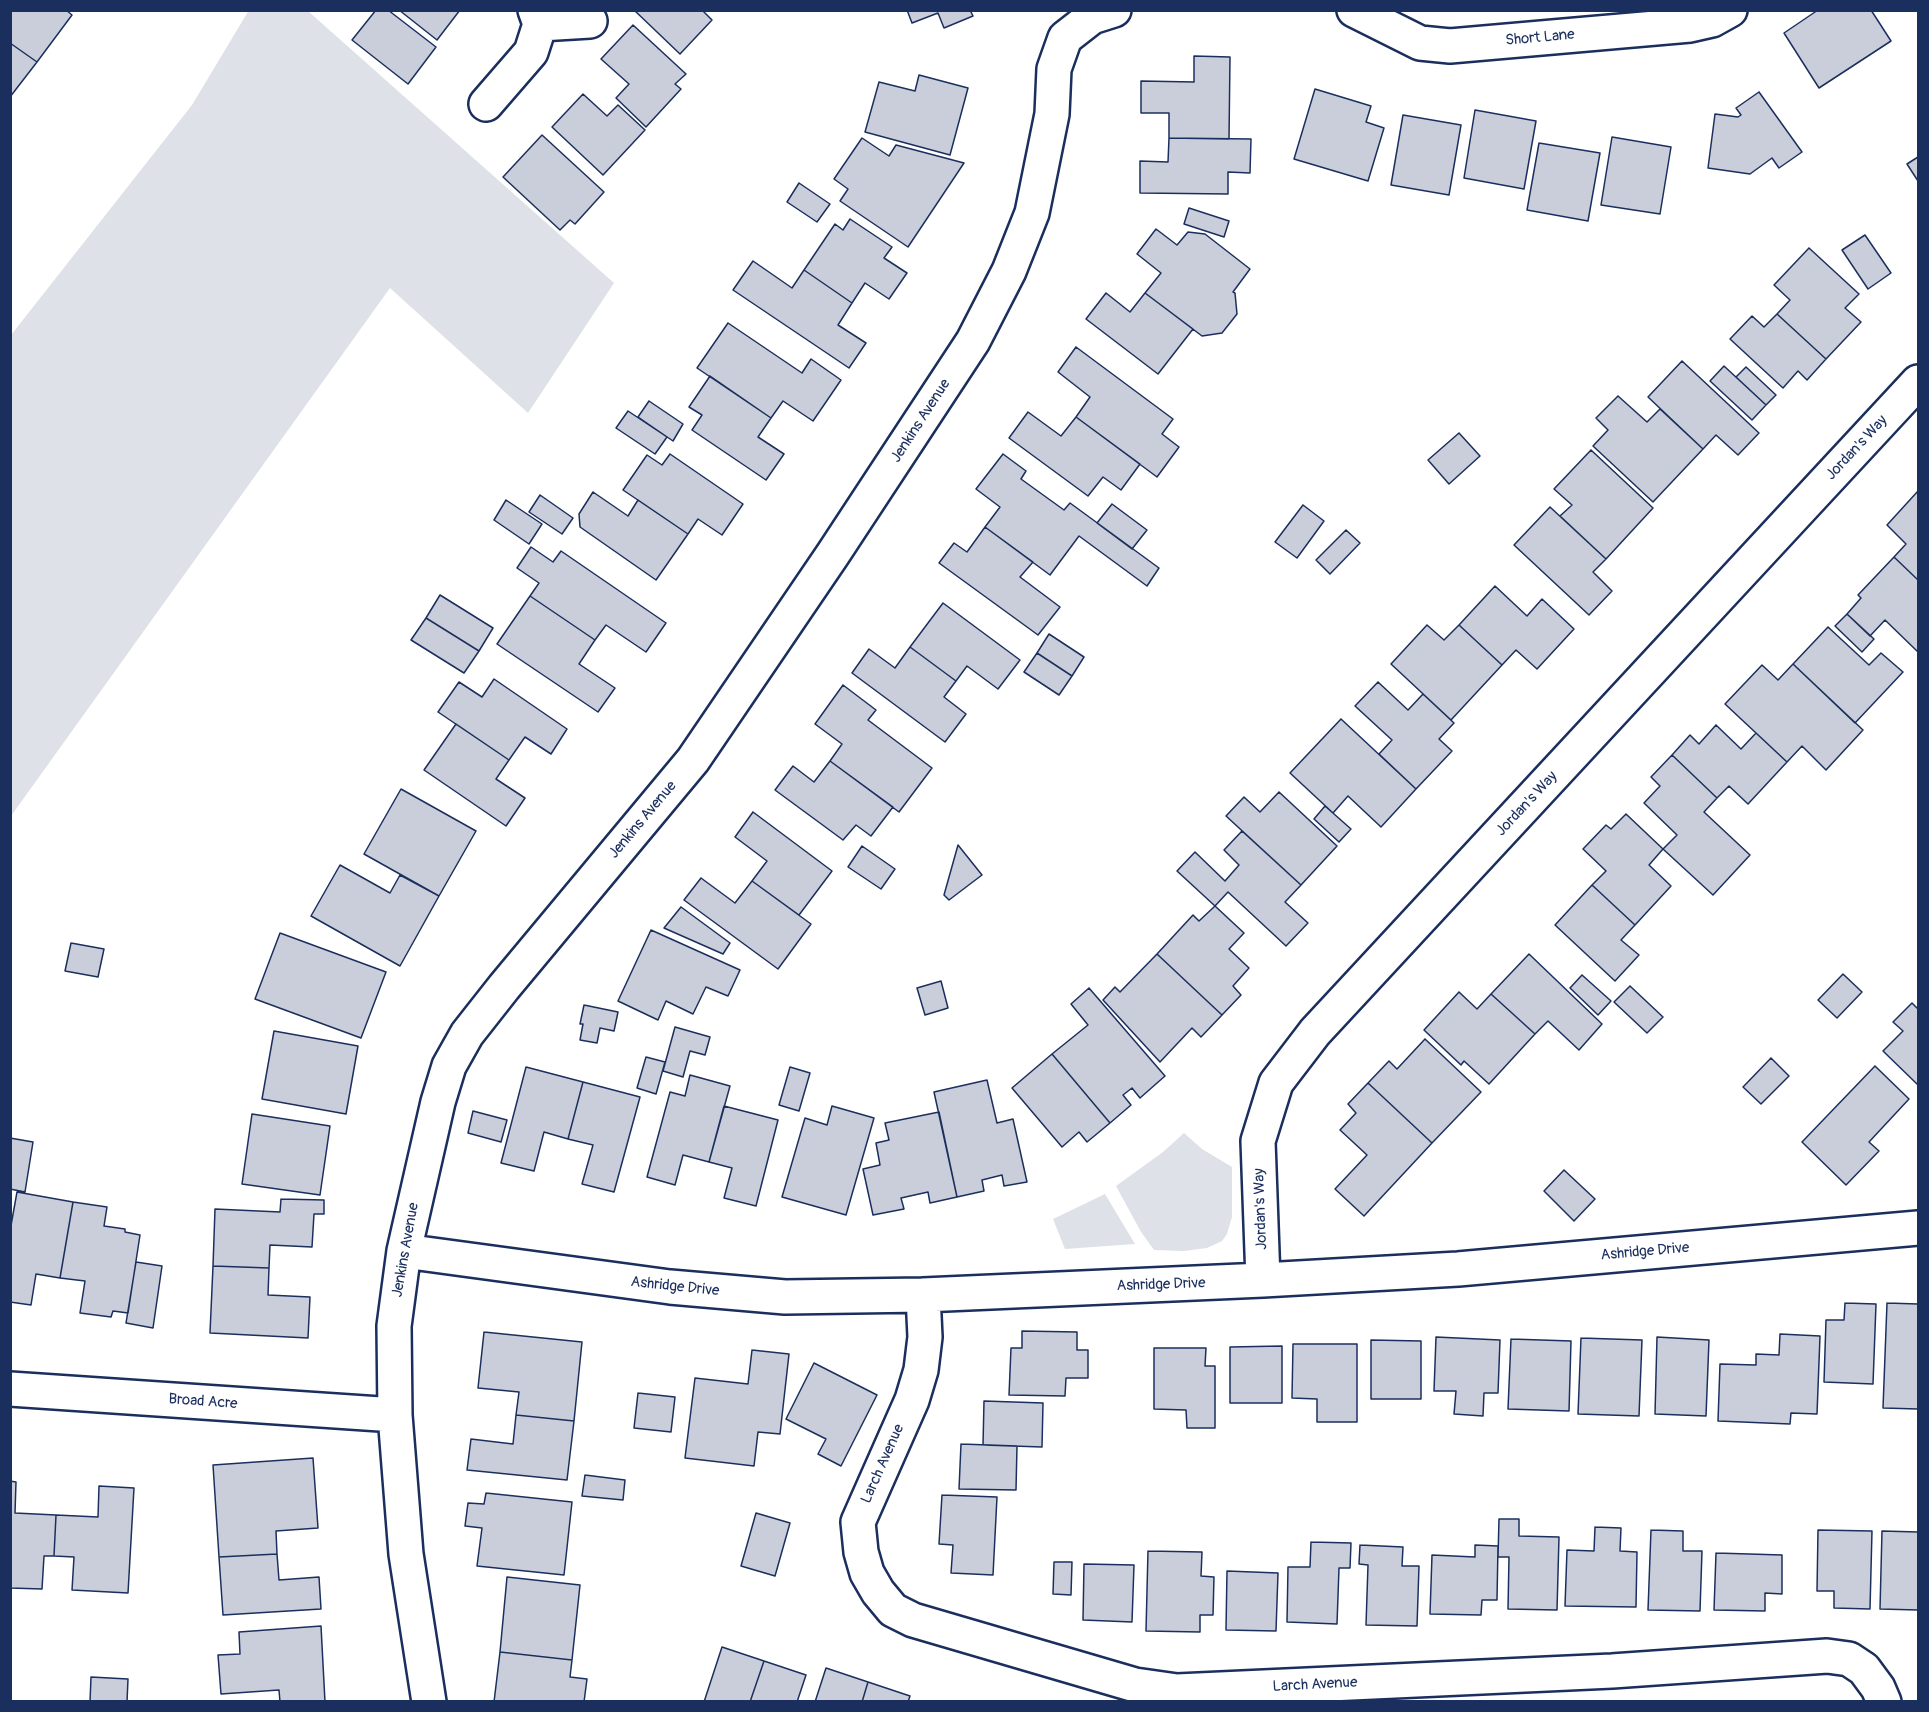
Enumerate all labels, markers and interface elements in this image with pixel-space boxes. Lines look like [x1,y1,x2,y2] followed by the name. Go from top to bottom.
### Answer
[1505,26,1575,50] street label: Short Lane
[887,376,955,466] street label: Jenkins Avenue
[1823,412,1891,484] street label: Jordan's Way
[1493,768,1561,840] street label: Jordan's Way
[605,778,681,862] street label: Jenkins Avenue
[1251,1168,1271,1250] street label: Jordan's Way
[389,1201,423,1299] street label: Jenkins Avenue
[1600,1239,1690,1265] street label: Ashridge Drive
[630,1273,720,1301] street label: Ashridge Drive
[1116,1274,1206,1296] street label: Ashridge Drive
[168,1391,238,1413] street label: Broad Acre
[858,1422,908,1506] street label: Larch Avenue
[1272,1674,1358,1696] street label: Larch Avenue

